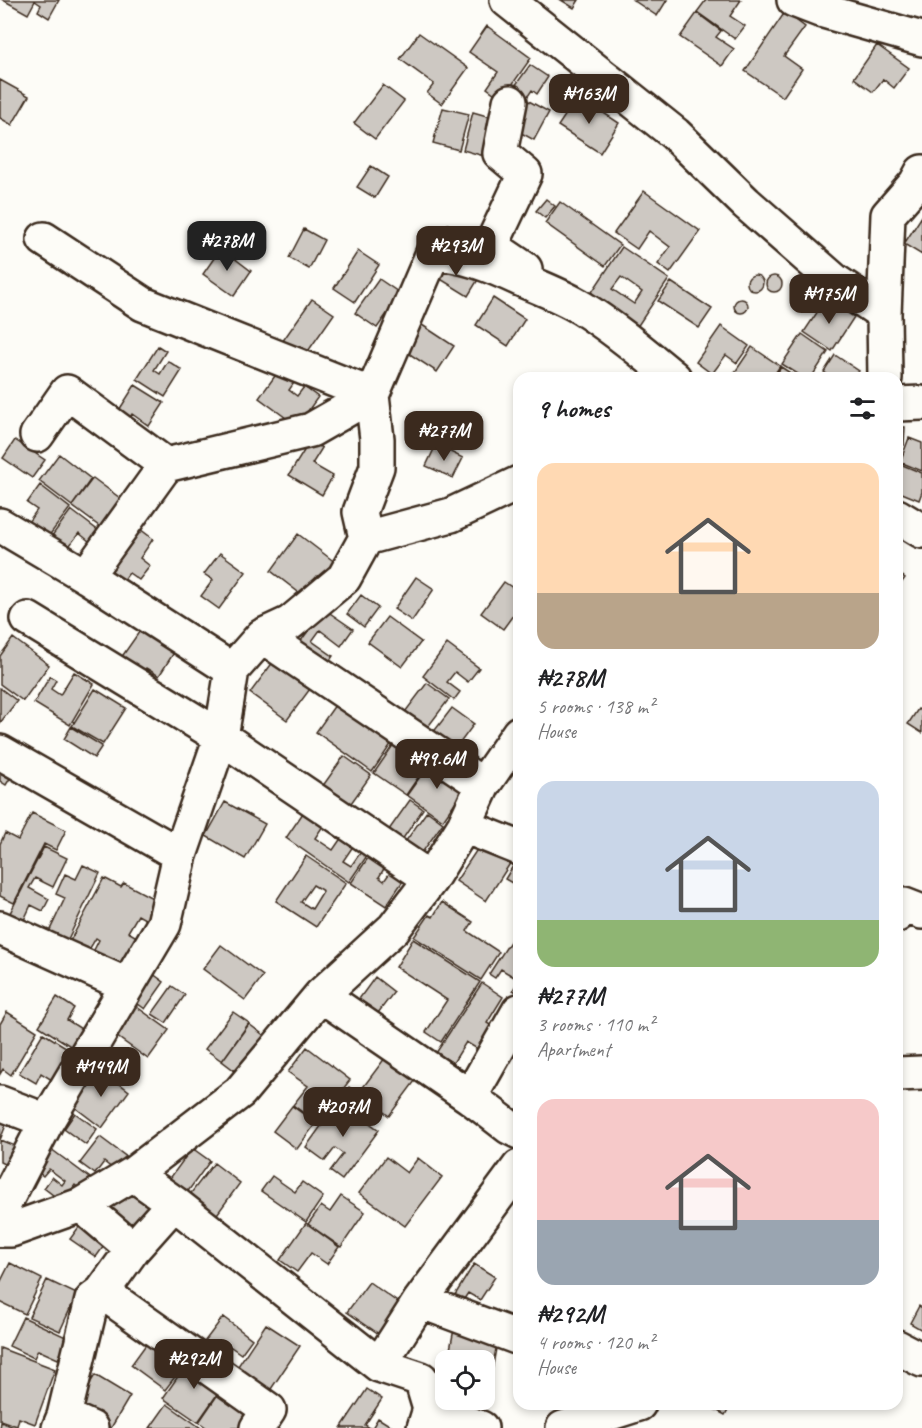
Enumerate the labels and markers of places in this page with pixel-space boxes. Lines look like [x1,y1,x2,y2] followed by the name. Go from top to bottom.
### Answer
[547,74,631,125] pin: ₦163M
[185,221,269,272] pin: ₦278M
[414,226,498,277] pin: ₦293M
[787,274,871,325] pin: ₦175M
[402,411,486,462] pin: ₦277M
[388,739,486,790] pin: ₦99.6M
[59,1047,143,1098] pin: ₦149M
[301,1087,385,1138] pin: ₦207M
[152,1339,236,1390] pin: ₦292M

